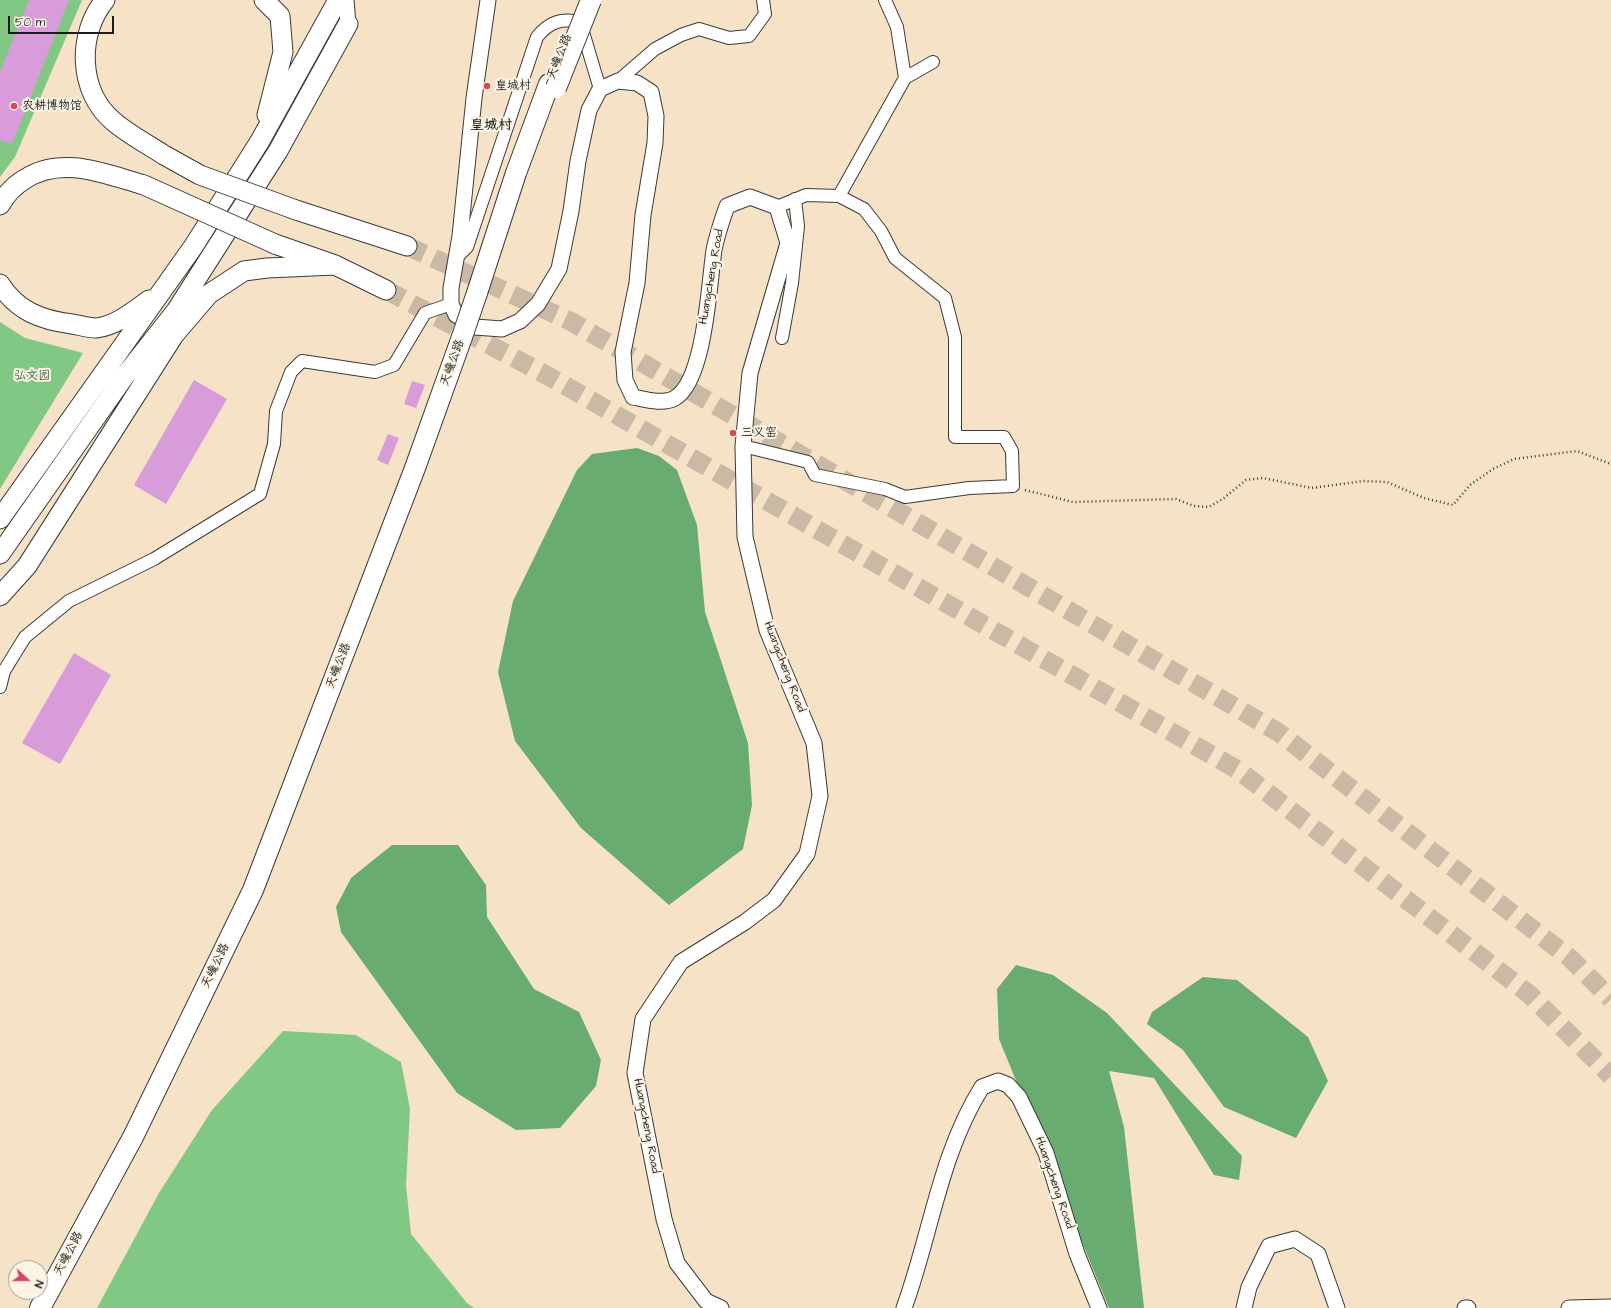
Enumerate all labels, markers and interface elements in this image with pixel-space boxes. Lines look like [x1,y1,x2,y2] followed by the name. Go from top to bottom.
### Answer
[10,8,116,34] scale bar
[15,14,45,31] text: 50 m
[545,32,575,82] street label: 天巉公路
[495,79,531,93] place label: 皇城村
[482,81,492,91] marker: 皇城村
[22,99,82,113] place label: 农耕博物馆
[9,101,19,111] marker: 农耕博物馆
[470,118,512,134] district label: 皇城村
[697,228,727,326] street label: Huangcheng Road
[438,338,468,388] street label: 天巉公路
[14,369,50,383] park label: 弘文园
[741,426,777,440] place label: 三义窑
[728,428,738,438] marker: 三义窑
[760,619,808,715] street label: Huangcheng Road
[324,641,354,691] street label: 天巉公路
[199,941,233,991] street label: 天巉公路
[630,1077,662,1175] street label: Huangcheng Road
[1032,1135,1076,1231] street label: Huangcheng Road
[51,1229,87,1279] street label: 天巉公路
[8,1260,48,1300] north arrow
[30,1278,47,1290] text: N

